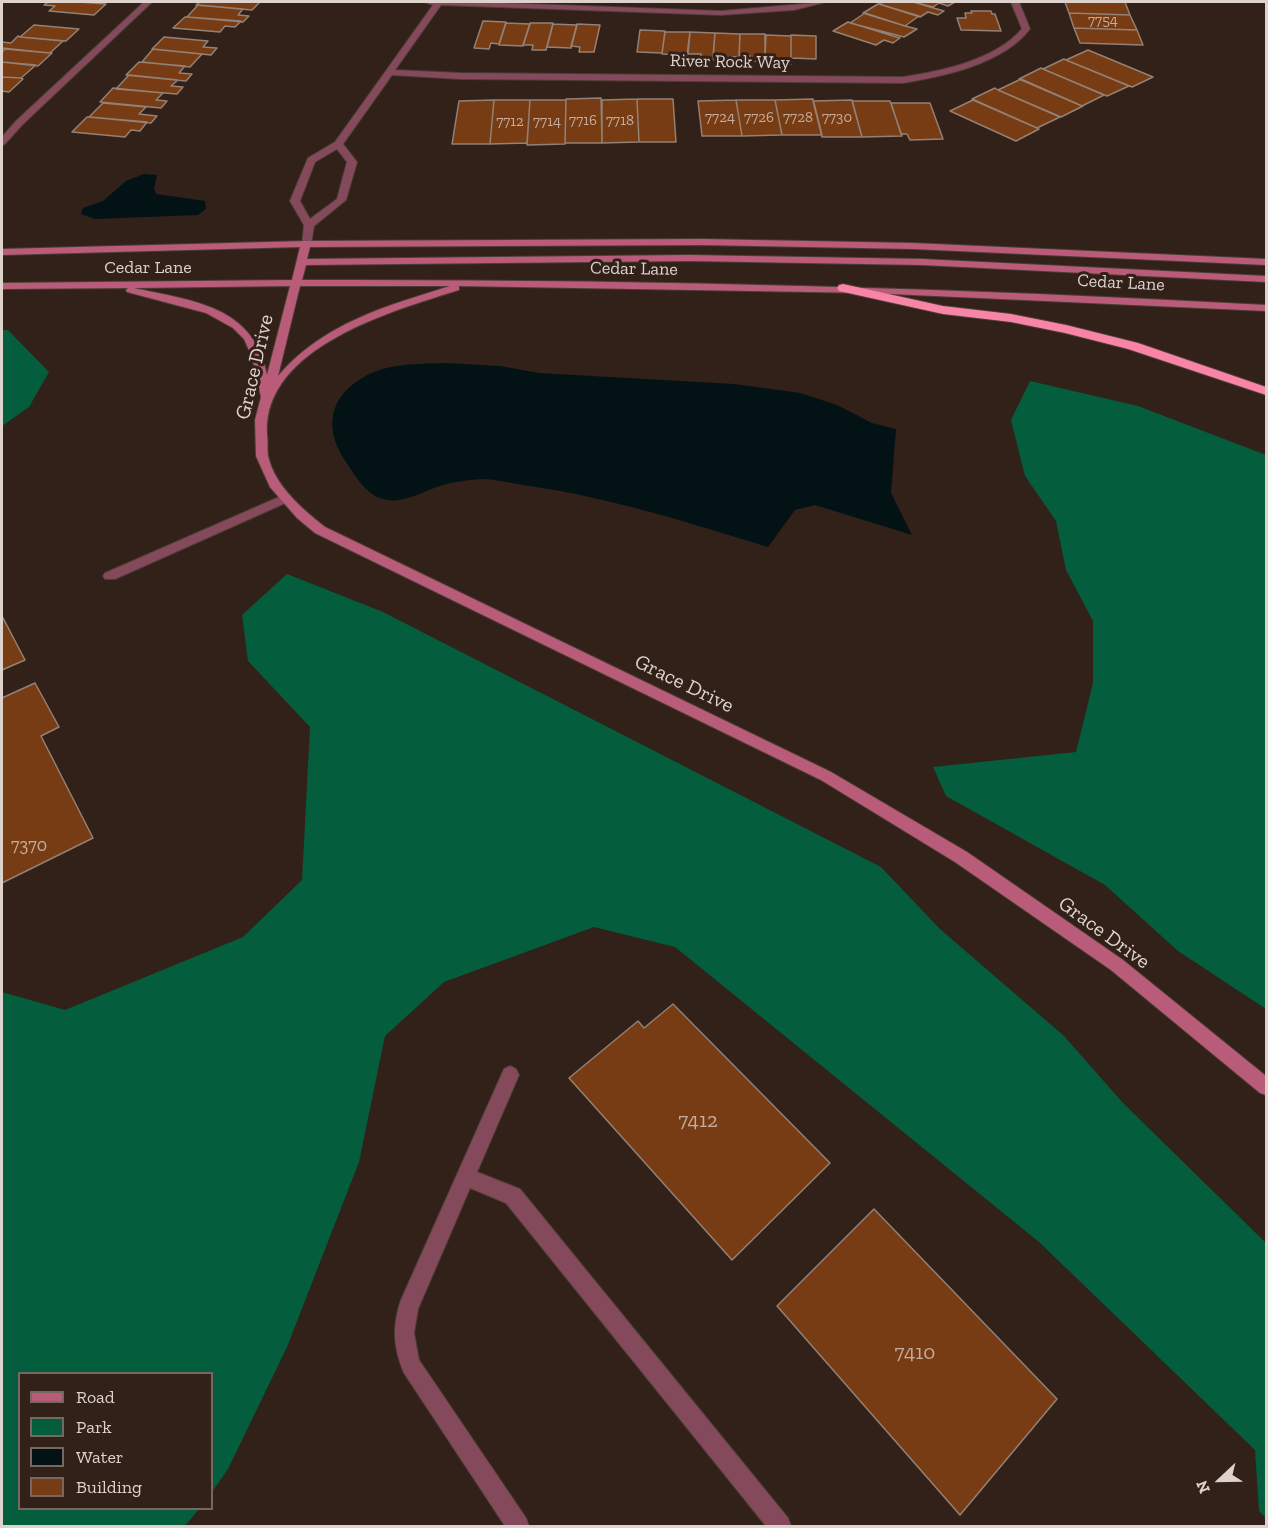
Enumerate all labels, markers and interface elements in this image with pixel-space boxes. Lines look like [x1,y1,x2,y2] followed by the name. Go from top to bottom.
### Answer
[1088,12,1118,30] house number: 7754
[670,50,790,74] street label: River Rock Way
[705,109,735,127] house number: 7724
[744,109,774,127] house number: 7726
[783,109,813,127] house number: 7728
[822,109,852,127] house number: 7730
[569,112,597,130] house number: 7716
[606,112,634,130] house number: 7718
[496,113,524,131] house number: 7712
[533,113,561,131] house number: 7714
[104,257,192,279] street label: Cedar Lane
[590,257,678,281] street label: Cedar Lane
[1077,270,1165,296] street label: Cedar Lane
[231,312,279,422] street label: Grace Drive
[630,649,738,719] street label: Grace Drive
[11,835,47,857] house number: 7370
[1053,891,1155,975] street label: Grace Drive
[678,1108,718,1134] house number: 7412
[895,1340,935,1366] house number: 7410
[18,1372,213,1510] legend
[76,1386,115,1408] text: Road
[76,1416,112,1438] text: Park
[76,1446,123,1468] text: Water
[1190,1450,1250,1510] north arrow
[76,1476,142,1498] text: Building
[1192,1478,1214,1496] text: N

